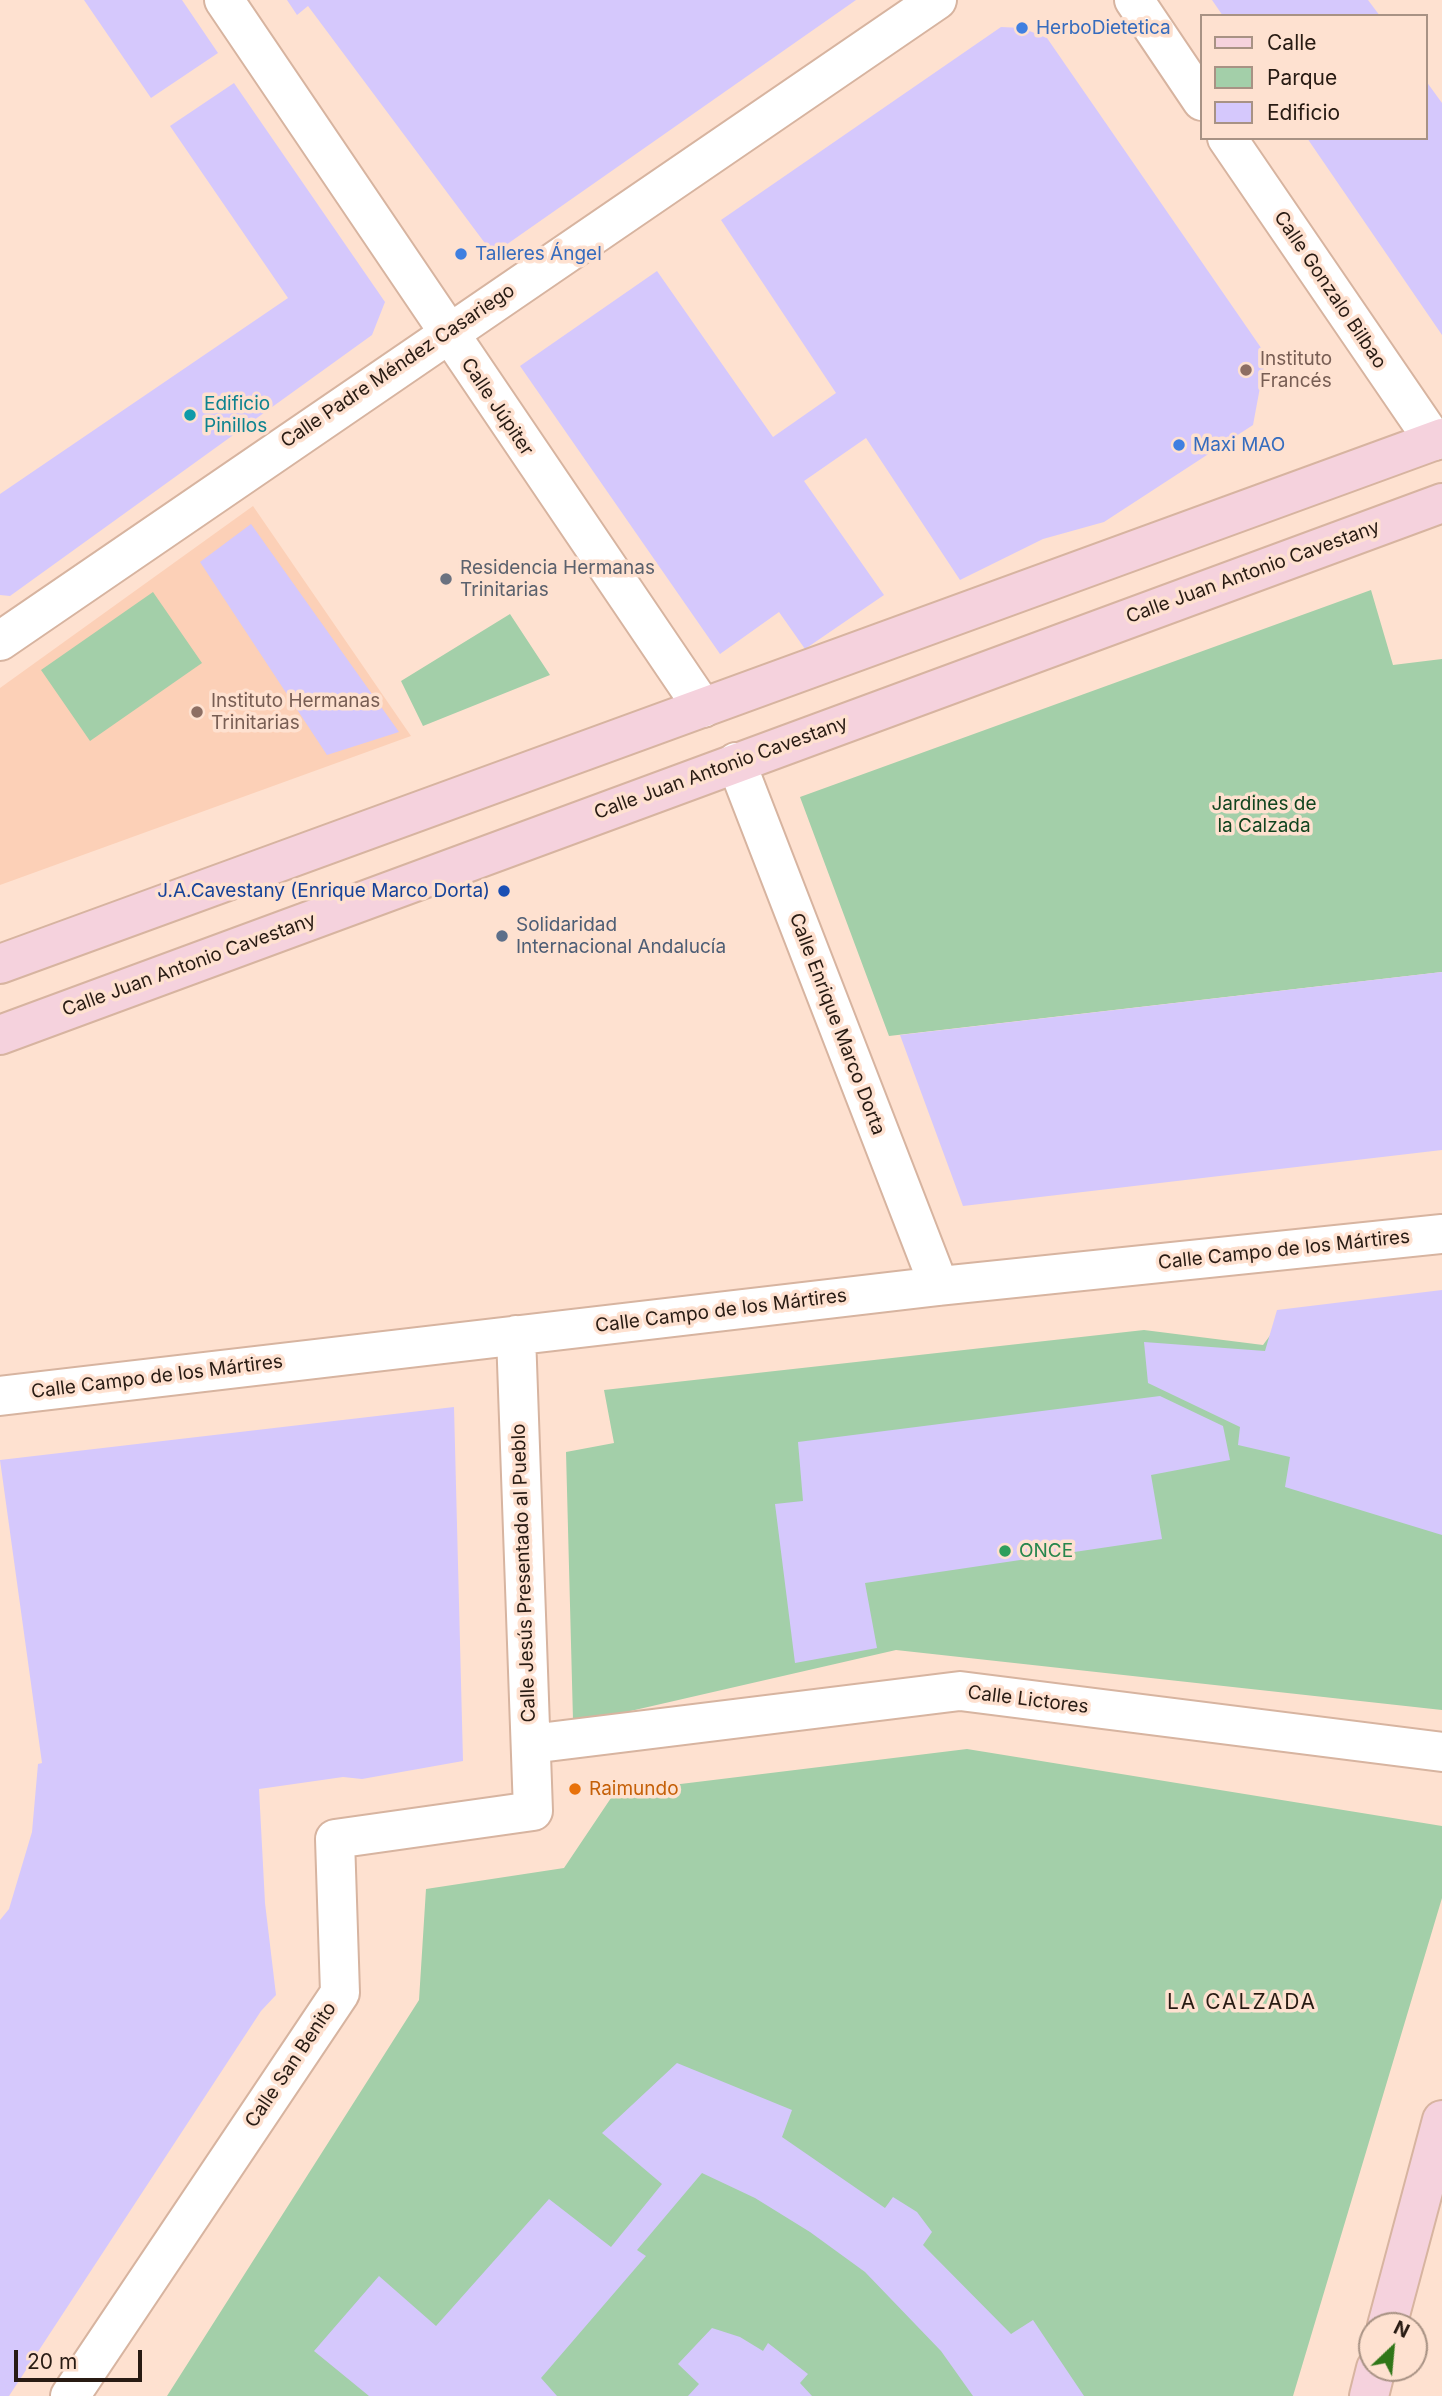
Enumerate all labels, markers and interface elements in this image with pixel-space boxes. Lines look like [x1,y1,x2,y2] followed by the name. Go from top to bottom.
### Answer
[1200,14,1428,140] legend
[1036,17,1171,39] place label: HerboDietetica
[1014,20,1030,36] marker: HerboDietetica
[1267,30,1317,55] text: Calle
[1267,65,1337,90] text: Parque
[1267,100,1340,125] text: Edificio
[1269,207,1391,373] street label: Calle Gonzalo Bilbao
[475,243,602,265] place label: Talleres Ángel
[453,246,469,262] marker: Talleres Ángel
[277,279,519,453] street label: Calle Padre Méndez Casariego
[1260,348,1332,392] place label: Instituto Francés
[456,354,538,460] street label: Calle Júpiter
[1238,362,1254,378] marker: Instituto Francés
[204,393,270,437] place label: Edificio Pinillos
[182,407,198,423] marker: Edificio Pinillos
[1193,434,1285,456] place label: Maxi MAO
[1171,437,1187,453] marker: Maxi MAO
[1123,515,1383,629] street label: Calle Juan Antonio Cavestany
[460,557,655,601] place label: Residencia Hermanas Trinitarias
[438,571,454,587] marker: Residencia Hermanas Trinitarias
[211,690,380,734] place label: Instituto Hermanas Trinitarias
[189,704,205,720] marker: Instituto Hermanas Trinitarias
[591,711,851,825] street label: Calle Juan Antonio Cavestany
[1212,793,1316,837] park label: Jardines de la Calzada
[157,880,490,902] place label: J.A.Cavestany (Enrique Marco Dorta)
[496,883,512,899] marker: J.A.Cavestany (Enrique Marco Dorta)
[59,908,319,1022] street label: Calle Juan Antonio Cavestany
[784,910,890,1138] street label: Calle Enrique Marco Dorta
[516,914,726,958] place label: Solidaridad Internacional Andalucía
[494,928,510,944] marker: Solidaridad Internacional Andalucía
[1157,1225,1411,1275] street label: Calle Campo de los Mártires
[594,1284,848,1338] street label: Calle Campo de los Mártires
[30,1350,284,1404] street label: Calle Campo de los Mártires
[507,1423,541,1723] street label: Calle Jesús Presentado al Pueblo
[1019,1540,1073,1562] place label: ONCE
[997,1543,1013,1559] marker: ONCE
[966,1681,1090,1719] street label: Calle Lictores
[589,1778,679,1800] place label: Raimundo
[567,1781,583,1797] marker: Raimundo
[1168,1990,1316,2016] district label: LA CALZADA
[241,1998,341,2132] street label: Calle San Benito
[1358,2312,1428,2382] north arrow
[1390,2316,1413,2343] text: N
[18,2336,145,2380] scale bar
[27,2349,77,2374] text: 20 m

